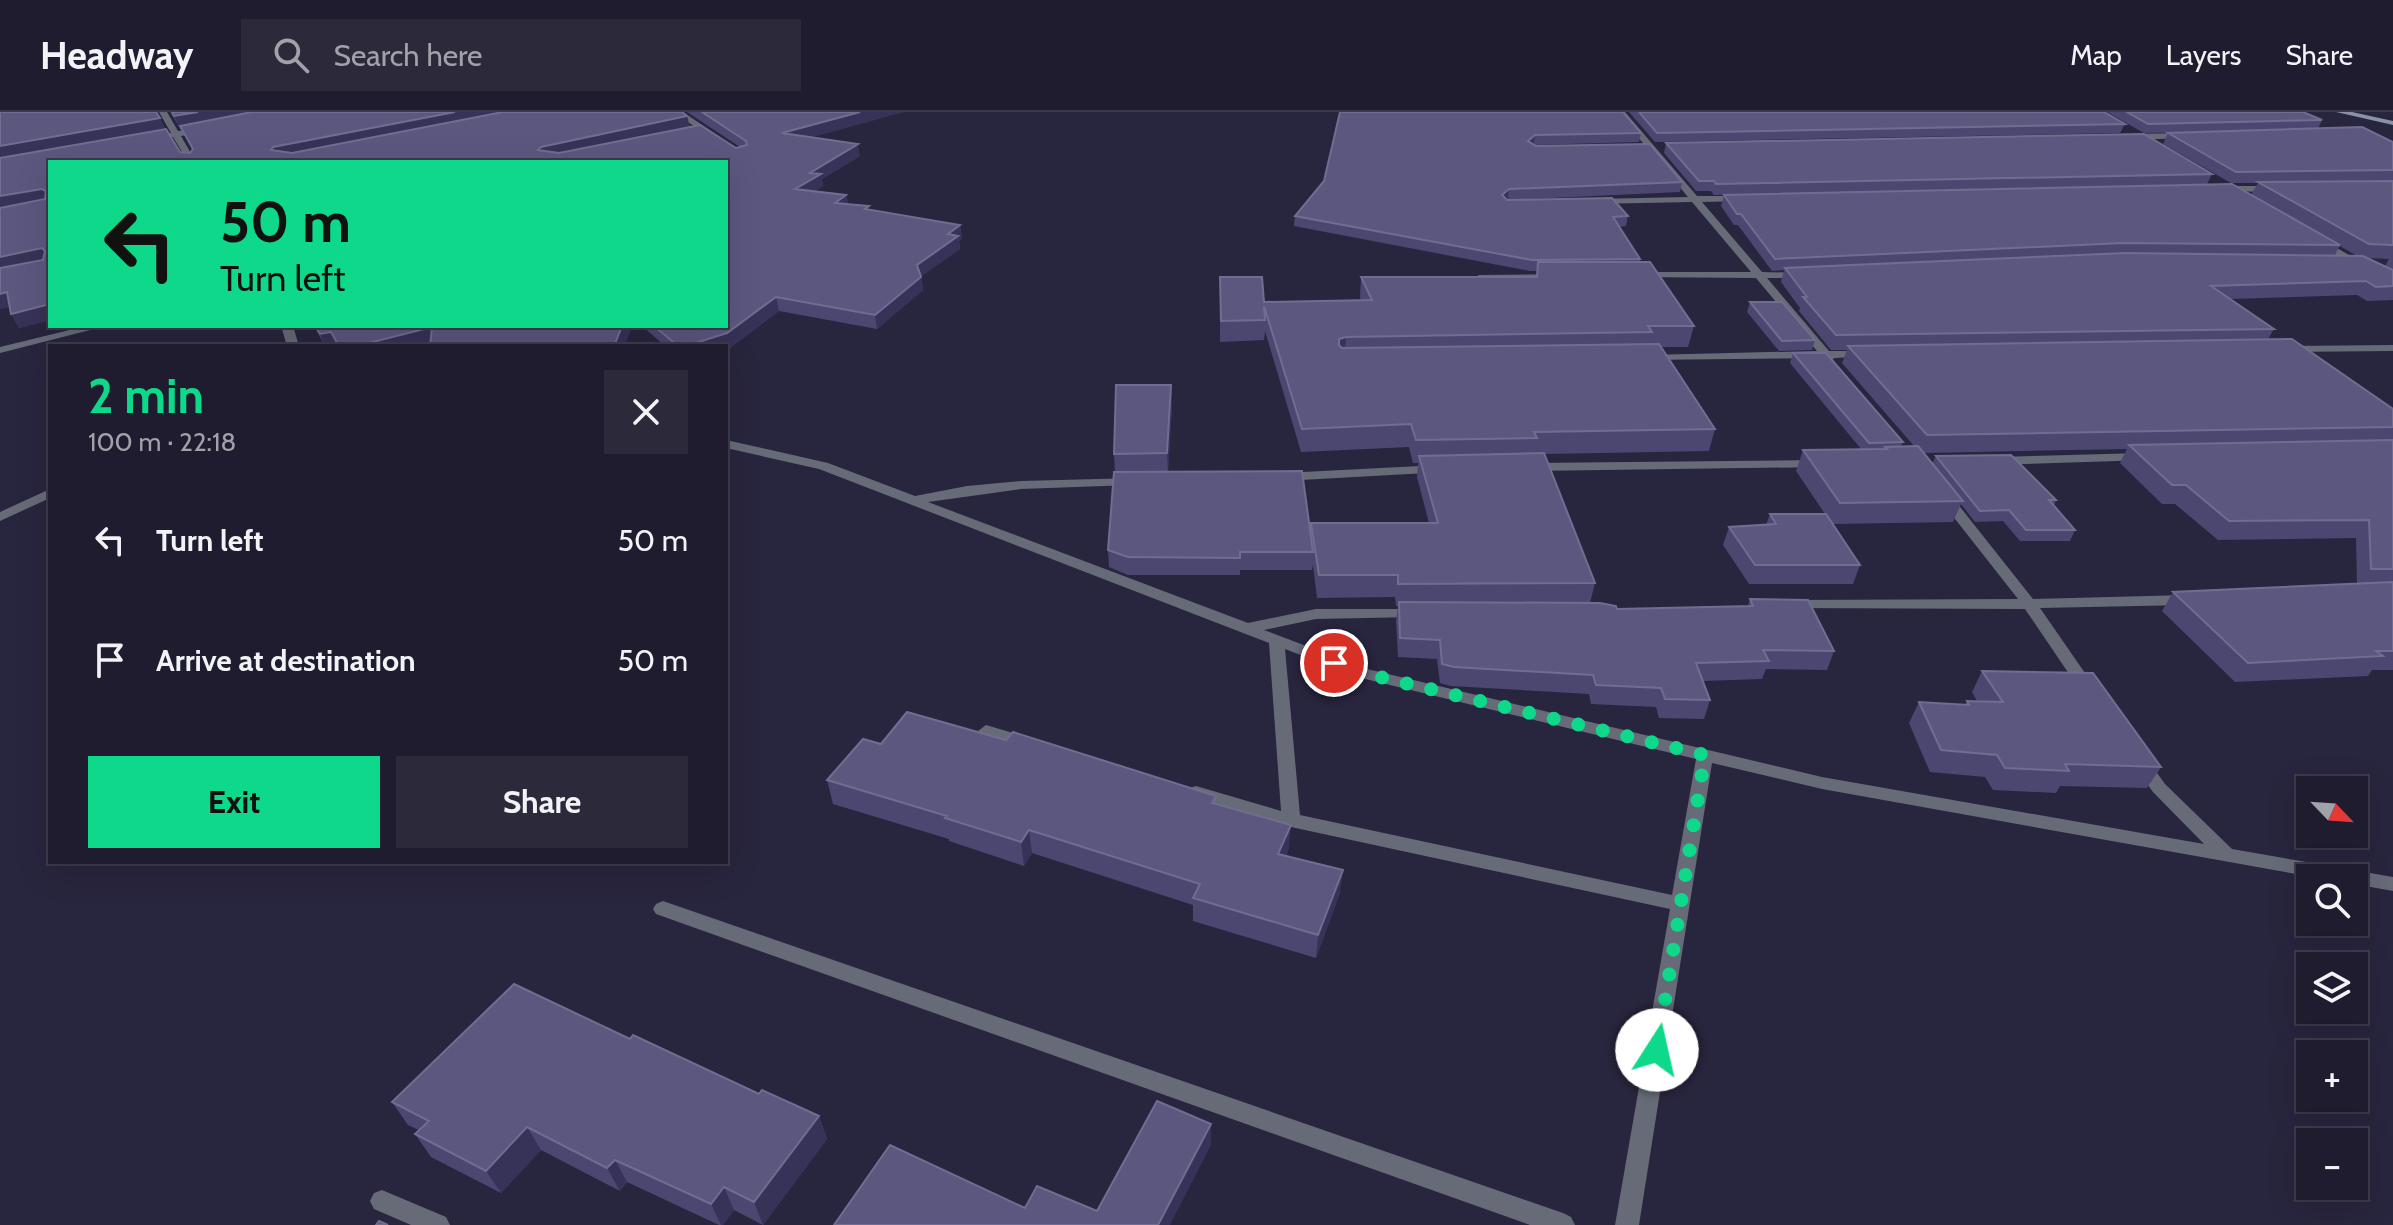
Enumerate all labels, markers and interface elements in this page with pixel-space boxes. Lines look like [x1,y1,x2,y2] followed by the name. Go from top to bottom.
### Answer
[241,19,801,91] search box
[40,32,193,79] text: Headway
[269,33,313,77] icon: search
[333,37,482,74] text: Search here
[2070,38,2122,72] text: Map
[2166,38,2241,72] text: Layers
[2285,38,2353,72] text: Share
[220,188,351,256] text: 50 m
[88,192,192,296] icon: left
[220,256,345,300] text: Turn left
[88,367,204,425] text: 2 min
[604,370,688,454] button: close
[88,426,236,458] text: 100 m · 22:18
[88,518,132,562] icon: left
[156,522,264,559] text: Turn left
[618,522,688,559] text: 50 m
[1300,629,1368,697] pin
[88,638,132,682] icon: arrive
[1312,641,1356,685] icon: arrive
[156,642,416,679] text: Arrive at destination
[618,642,688,679] text: 50 m
[88,756,380,848] button: Exit
[396,756,688,848] button: Share
[2296,776,2368,848] north arrow
[2296,776,2368,1200] map controls
[2296,864,2368,936] button: search
[2296,952,2368,1024] button: layers
[1615,1008,1699,1092] position arrow
[2296,1040,2368,1112] button: +
[2296,1128,2368,1200] button: −

